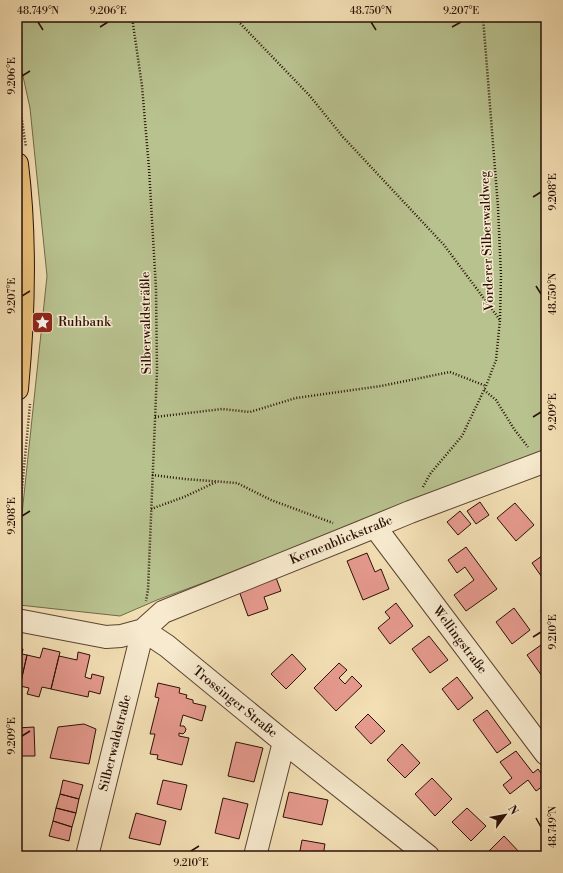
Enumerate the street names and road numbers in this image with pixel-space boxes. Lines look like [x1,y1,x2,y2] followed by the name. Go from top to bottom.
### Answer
[477,170,497,312] street label: Vorderer Silberwaldweg
[137,271,155,375] street label: Silberwaldsträßle
[287,512,395,568] street label: Kernenblickstraße
[429,602,491,677] street label: Wellingstraße
[189,663,281,741] street label: Trossinger Straße
[95,693,135,793] street label: Silberwaldstraße

